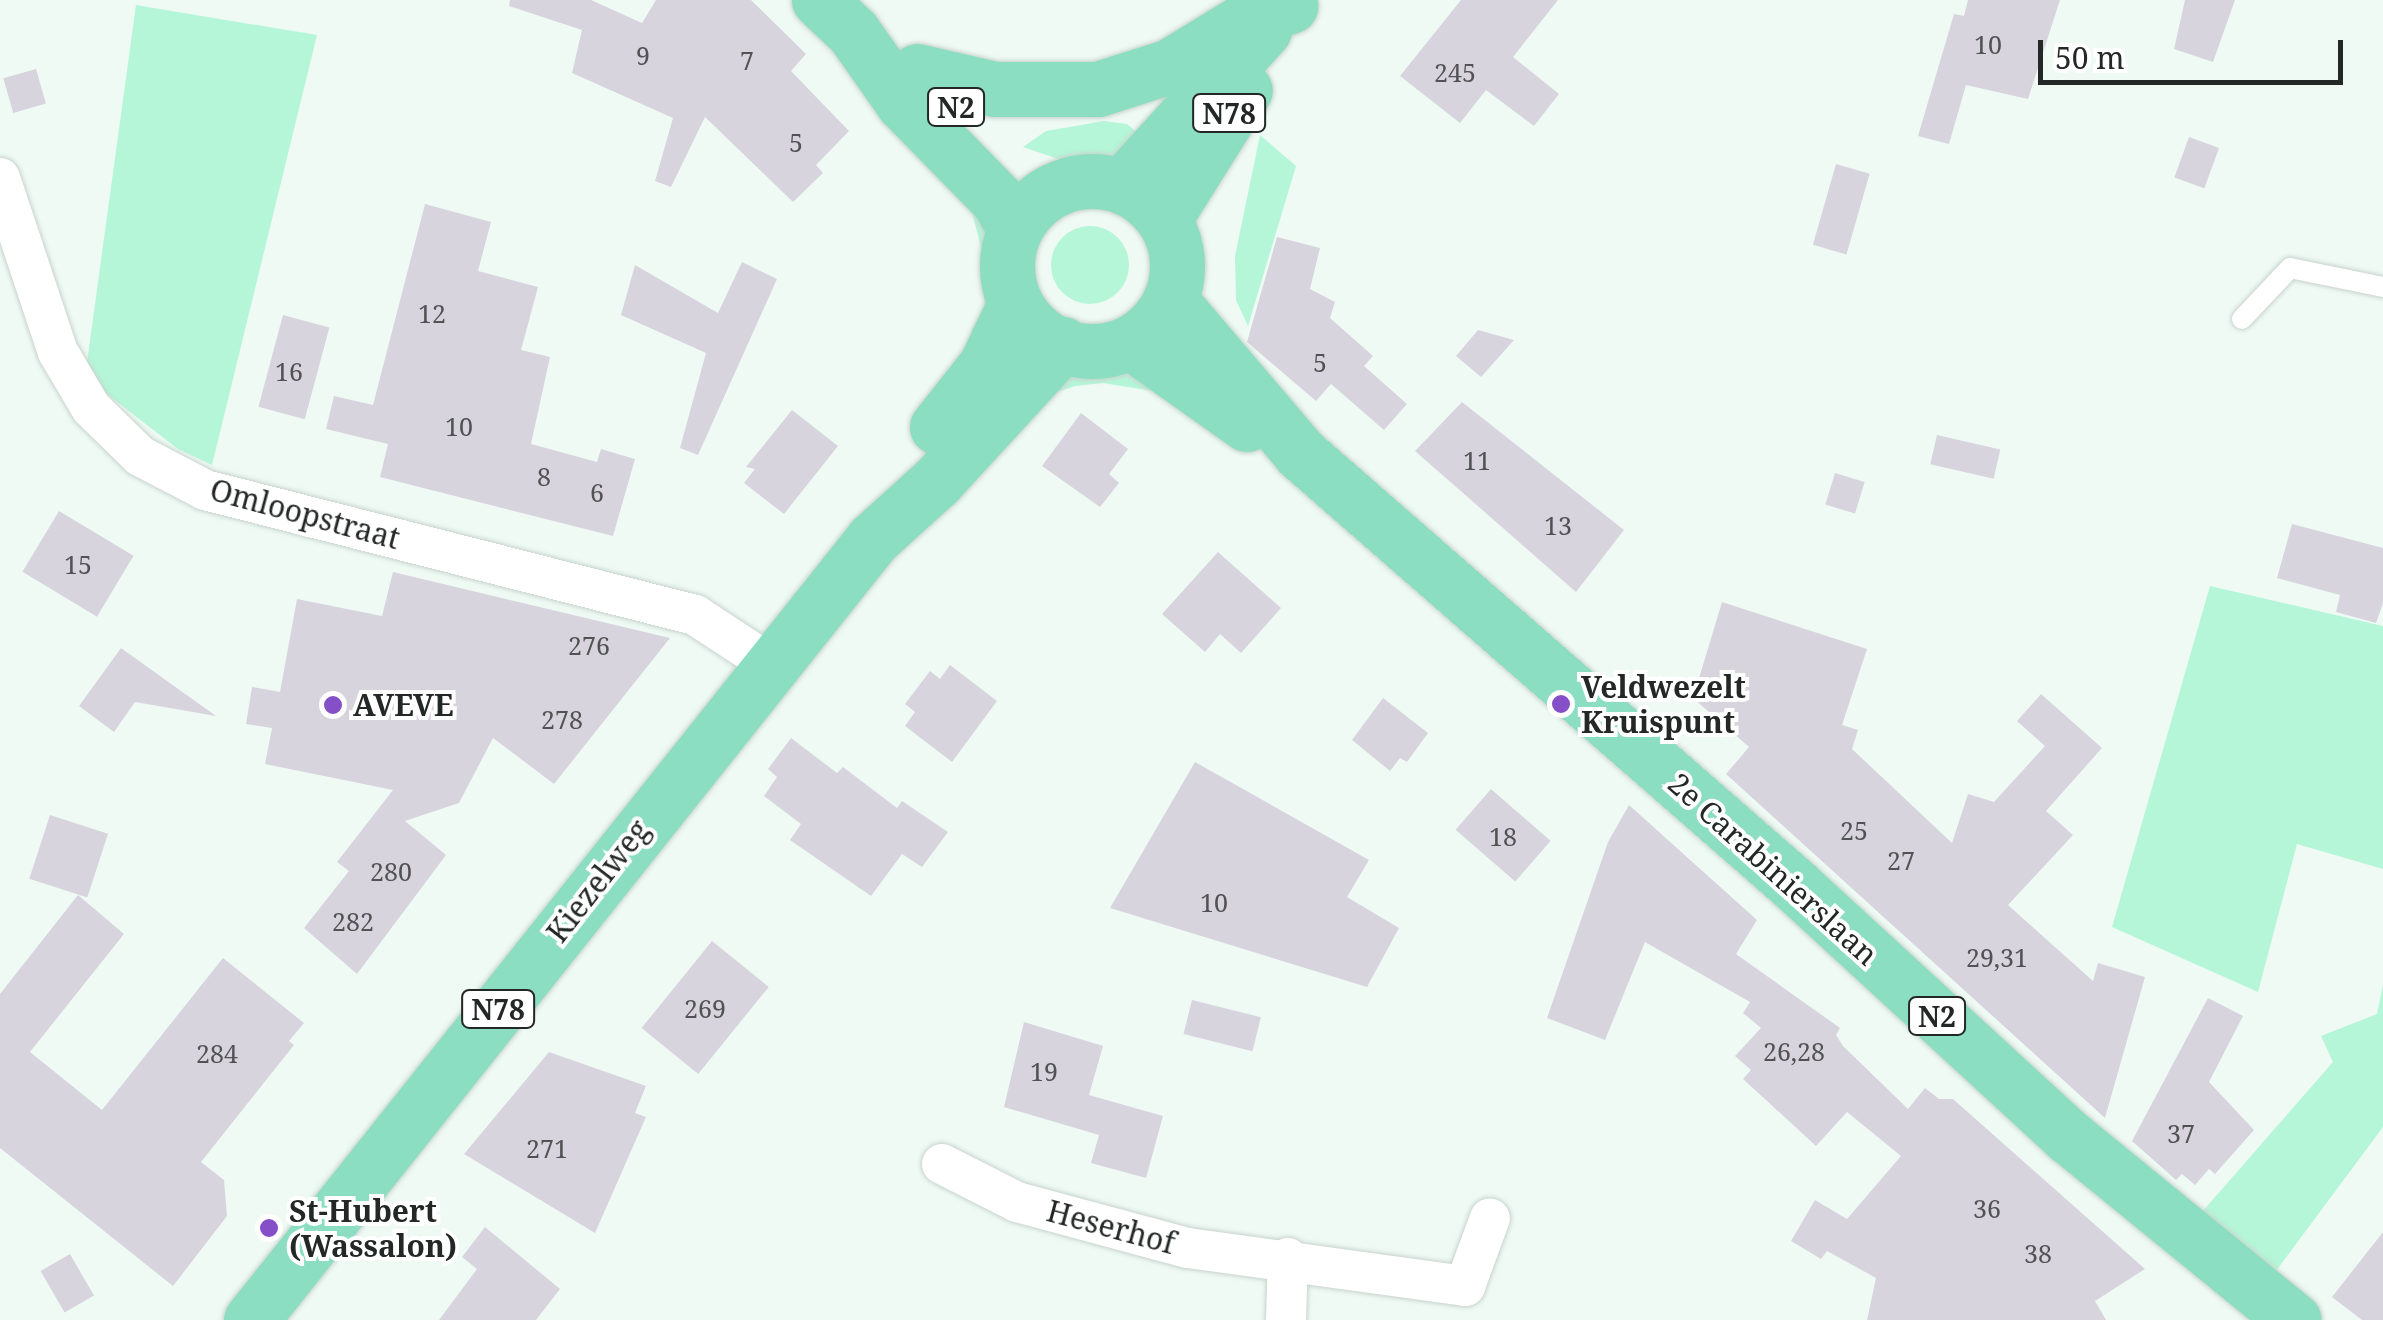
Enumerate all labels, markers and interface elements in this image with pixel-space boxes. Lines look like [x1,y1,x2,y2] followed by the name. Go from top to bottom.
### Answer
[2043,20,2348,82] scale bar
[1974,29,2002,59] house number: 10
[2055,37,2125,78] text: 50 m
[636,40,650,70] house number: 9
[740,45,754,75] house number: 7
[1434,57,1476,87] house number: 245
[926,84,986,130] road number: N2
[1192,90,1266,136] road number: N78
[789,127,803,157] house number: 5
[418,298,446,328] house number: 12
[1313,347,1327,377] house number: 5
[275,356,303,386] house number: 16
[445,411,473,441] house number: 10
[1463,445,1491,475] house number: 11
[537,461,551,491] house number: 8
[206,471,404,557] street label: Omloopstraat
[590,477,604,507] house number: 6
[1544,510,1572,540] house number: 13
[64,549,92,579] house number: 15
[568,630,610,660] house number: 276
[1581,669,1746,740] place label: Veldwezelt Kruispunt
[353,687,454,723] place label: AVEVE
[1550,693,1572,715] marker: Veldwezelt Kruispunt
[322,694,344,716] marker: AVEVE
[541,704,583,734] house number: 278
[1661,765,1885,973] street label: 2e Carabinierslaan
[539,813,657,949] street label: Kiezelweg
[1840,815,1868,845] house number: 25
[1489,821,1517,851] house number: 18
[1887,845,1915,875] house number: 27
[370,856,412,886] house number: 280
[1200,887,1228,917] house number: 10
[332,906,374,936] house number: 282
[1966,942,2028,972] house number: 29,31
[460,986,536,1032] road number: N78
[684,993,726,1023] house number: 269
[1907,993,1967,1039] road number: N2
[1763,1036,1825,1066] house number: 26,28
[196,1038,238,1068] house number: 284
[1030,1056,1058,1086] house number: 19
[2167,1118,2195,1148] house number: 37
[526,1133,568,1163] house number: 271
[289,1193,457,1264] place label: St-Hubert (Wassalon)
[1043,1193,1179,1261] street label: Heserhof
[1973,1193,2001,1223] house number: 36
[258,1217,280,1239] marker: St-Hubert (Wassalon)
[2024,1238,2052,1268] house number: 38

